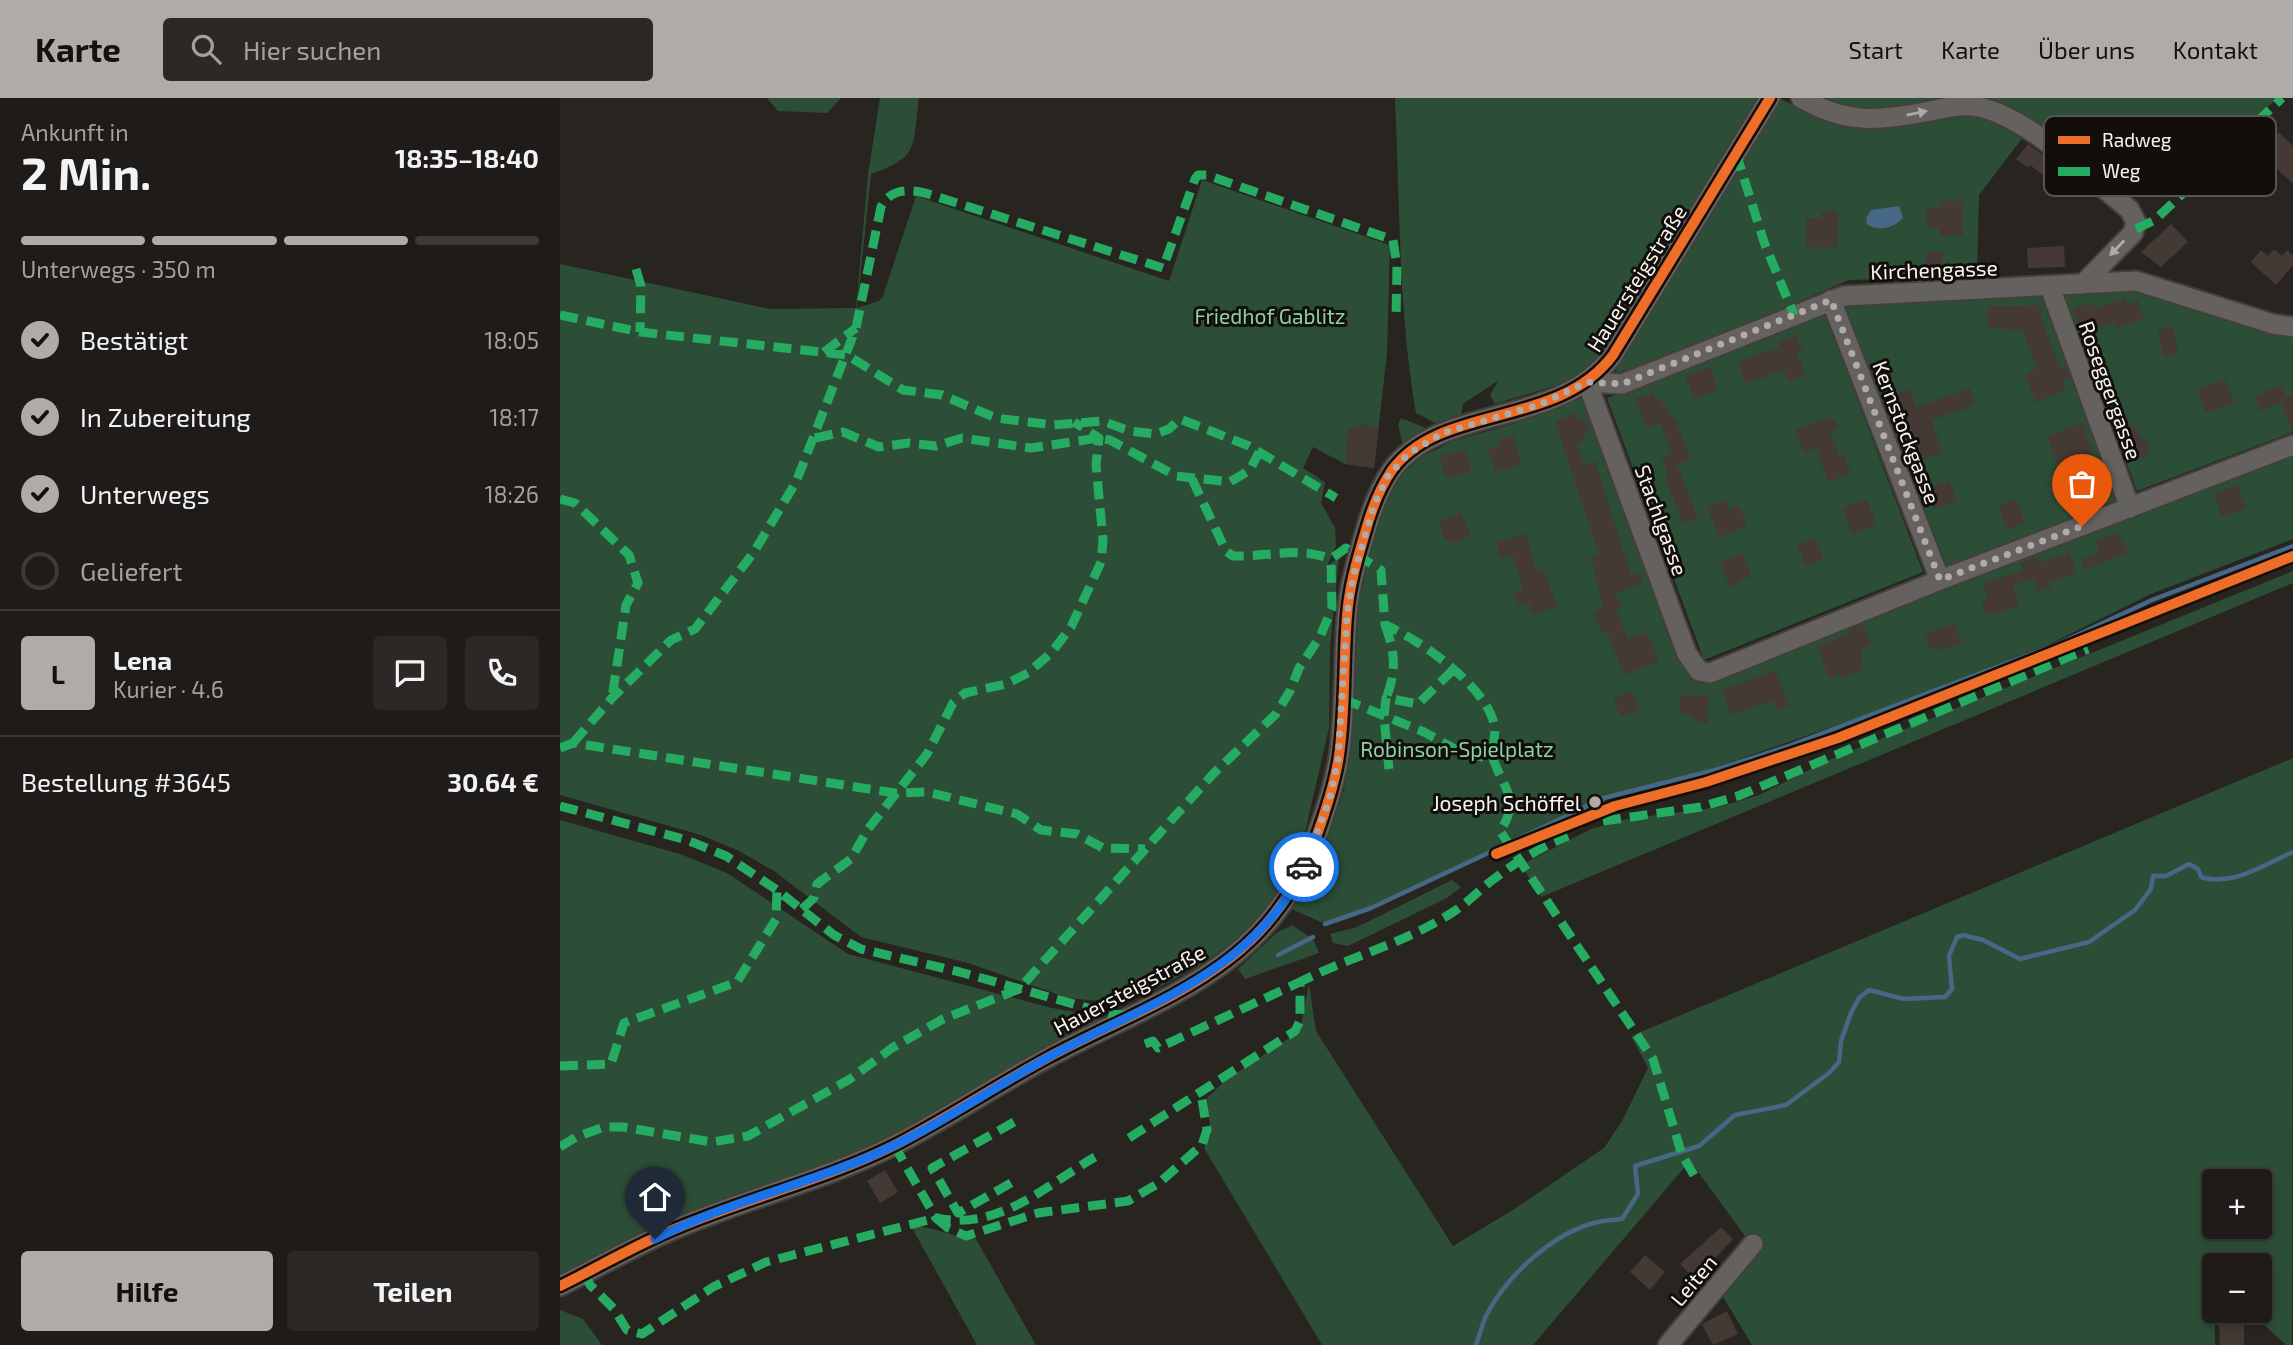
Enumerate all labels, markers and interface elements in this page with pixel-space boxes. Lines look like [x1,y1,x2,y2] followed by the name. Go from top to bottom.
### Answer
[163,18,653,81] search box
[35,29,121,69] text: Karte
[187,30,225,68] icon: search
[243,34,381,65] text: Hier suchen
[1849,35,1903,64] text: Start
[1941,35,2000,64] text: Karte
[2038,35,2135,64] text: Über uns
[2173,35,2258,64] text: Kontakt
[1906,108,1928,119] one-way arrow
[2044,116,2276,196] legend
[21,118,129,146] text: Ankunft in
[2102,128,2172,151] text: Radweg
[395,142,539,173] text: 18:35–18:40
[21,144,151,199] text: 2 Min.
[2102,159,2141,182] text: Weg
[1581,200,1691,356] street label: Hauersteigstraße
[2109,240,2126,257] one-way arrow
[1870,254,1998,284] street label: Kirchengasse
[21,255,216,283] text: Unterwegs · 350 m
[1194,303,1346,328] park label: Friedhof Gablitz
[2074,317,2148,463] street label: Roseggergasse
[21,321,59,359] icon: check
[80,324,188,355] text: Bestätigt
[484,326,539,354] text: 18:05
[1868,357,1946,507] street label: Kernstockgasse
[21,398,59,436] icon: check
[80,401,251,432] text: In Zubereitung
[490,403,539,431] text: 18:17
[2052,454,2112,526] pin
[1630,461,1694,579] street label: Stachlgasse
[2063,465,2101,503] icon: bag
[21,475,59,513] icon: check
[80,478,210,509] text: Unterwegs
[484,480,539,508] text: 18:26
[80,555,182,586] text: Geliefert
[373,636,447,710] button: chat
[465,636,539,710] button: phone
[113,644,172,675] text: Lena
[51,658,65,689] text: L
[113,675,224,703] text: Kurier · 4.6
[1360,736,1554,761] park label: Robinson-Spielplatz
[21,766,231,797] text: Bestellung #3645
[447,766,539,797] text: 30.64 €
[1432,790,1582,815] place label: Joseph Schöffel
[1587,794,1603,810] marker: Joseph Schöffel
[1269,832,1339,902] courier
[1285,848,1323,886] icon: car
[1049,938,1209,1040] street label: Hauersteigstraße
[625,1167,685,1239] pin
[2202,1169,2272,1323] map controls
[2202,1169,2272,1239] button: +
[636,1178,674,1216] icon: home
[1665,1249,1721,1311] street label: Leiten
[21,1251,273,1331] button: Hilfe
[287,1251,539,1331] button: Teilen
[2202,1253,2272,1323] button: −

